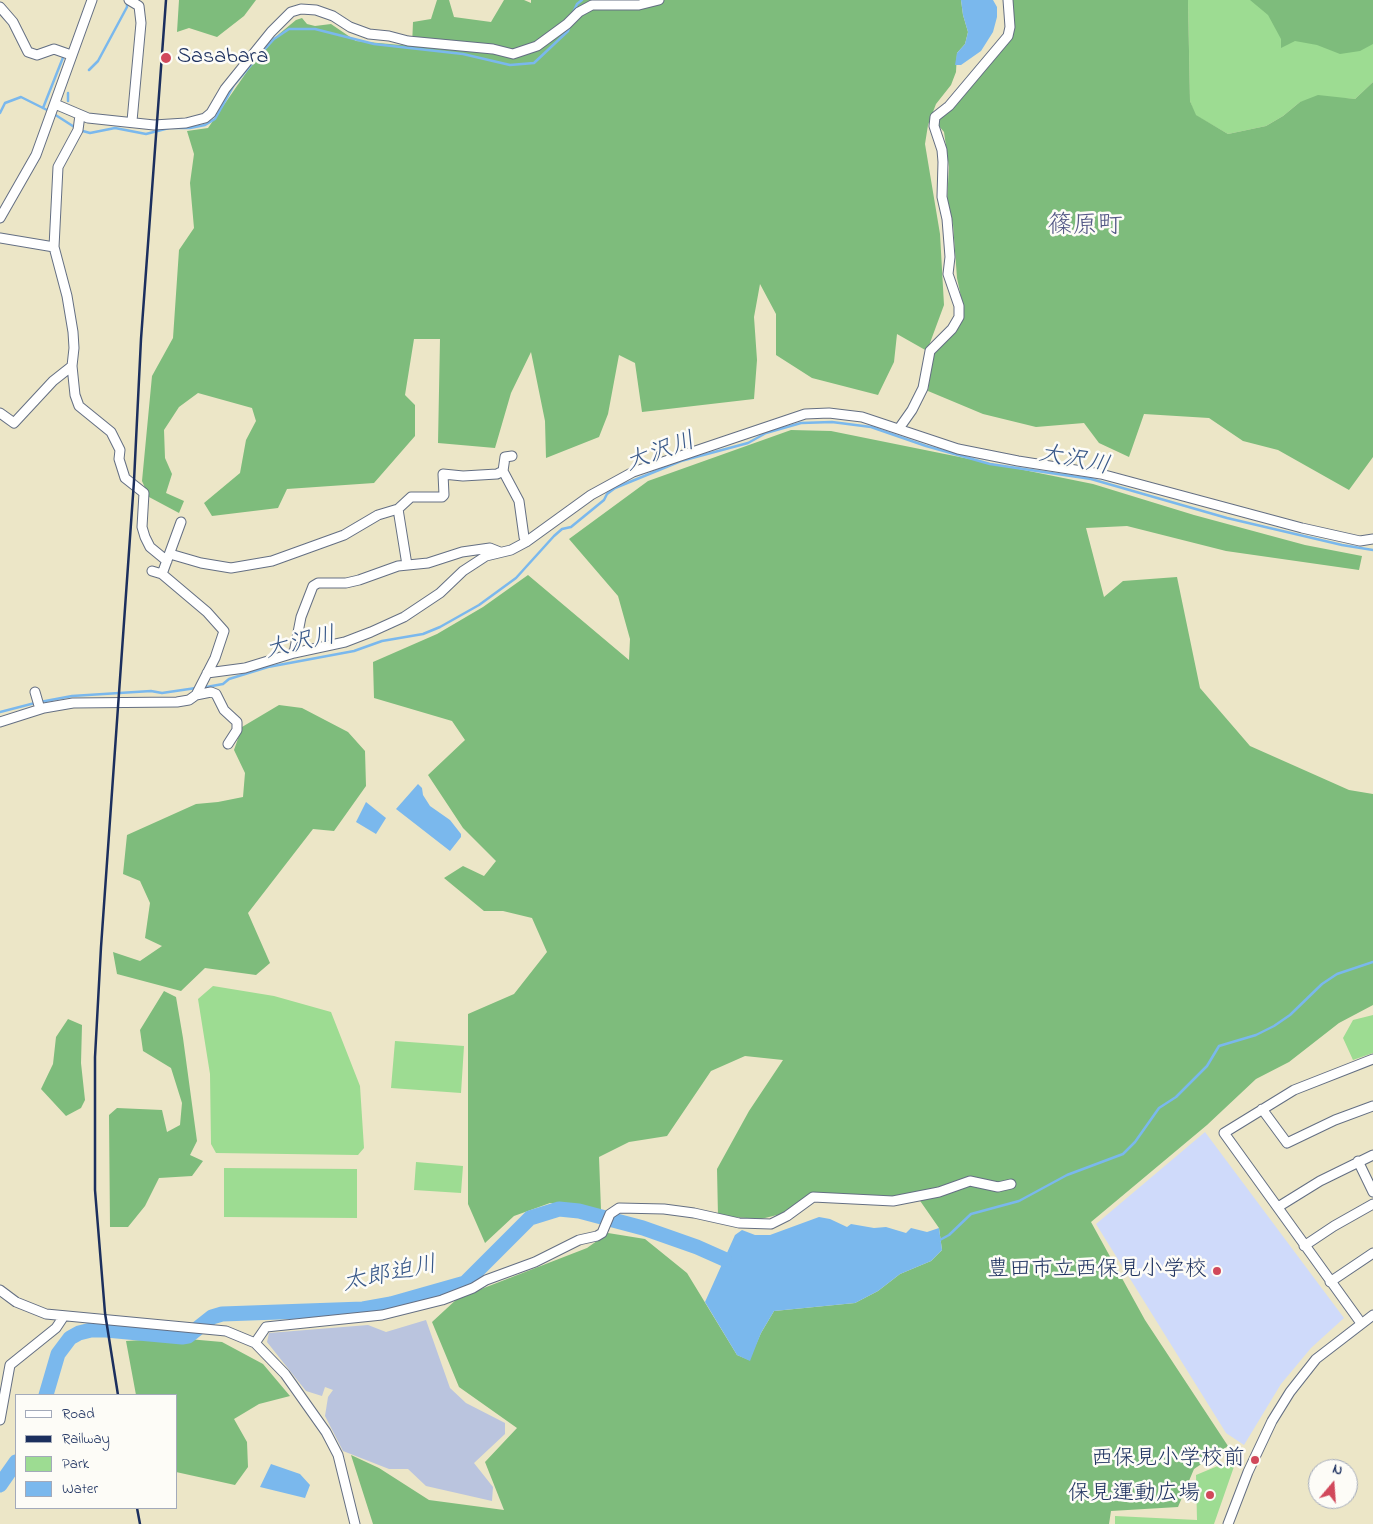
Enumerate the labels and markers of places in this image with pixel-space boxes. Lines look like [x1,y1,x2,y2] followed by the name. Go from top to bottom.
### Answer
[177,45,268,71] place label: Sasabara
[159,51,173,65] marker: Sasabara
[987,1258,1207,1284] place label: 豊田市立西保見小学校
[1211,1265,1223,1277] marker: 豊田市立西保見小学校
[1091,1447,1245,1473] place label: 西保見小学校前
[1249,1454,1261,1466] marker: 西保見小学校前
[1068,1482,1200,1508] place label: 保見運動広場
[1204,1489,1216,1501] marker: 保見運動広場

